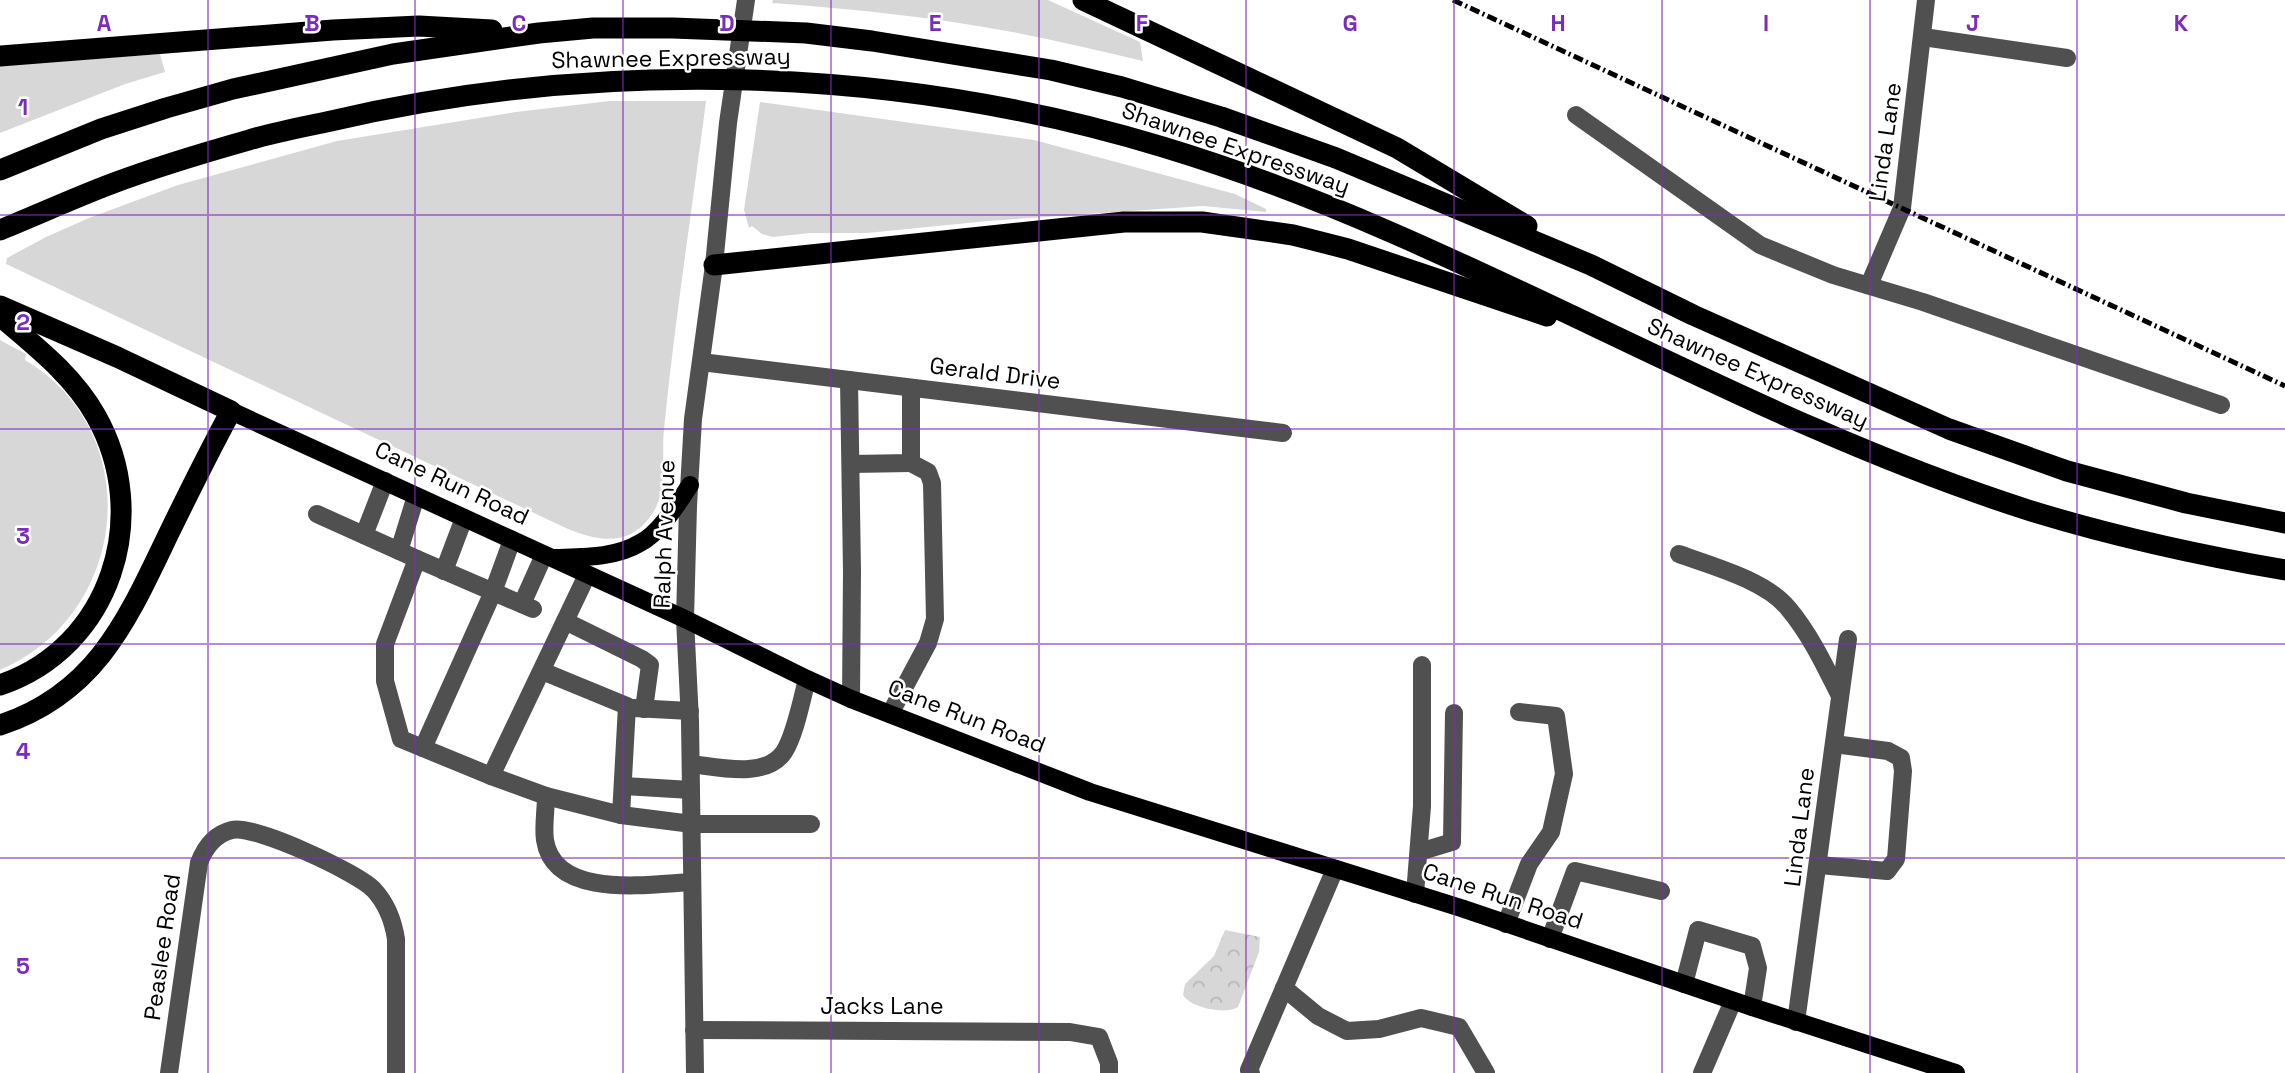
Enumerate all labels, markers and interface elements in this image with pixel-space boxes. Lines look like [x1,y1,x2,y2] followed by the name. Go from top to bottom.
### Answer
[97,8,112,38] text: A
[304,8,320,38] text: B
[512,8,526,38] text: C
[719,8,735,38] text: D
[929,8,941,38] text: E
[1136,8,1148,38] text: F
[1342,8,1358,38] text: G
[1550,8,1566,38] text: H
[1763,8,1769,38] text: I
[1966,8,1980,38] text: J
[2174,8,2189,38] text: K
[551,41,791,75] street label: Shawnee Expressway
[1862,81,1908,203] street label: Linda Lane
[18,92,28,122] text: 1
[1118,95,1354,201] street label: Shawnee Expressway
[16,307,30,337] text: 2
[1643,311,1873,435] street label: Shawnee Expressway
[928,350,1062,396] street label: Gerald Drive
[370,434,534,532] street label: Cane Run Road
[646,459,682,609] street label: Ralph Avenue
[16,521,30,551] text: 3
[884,672,1050,760] street label: Cane Run Road
[16,736,31,766] text: 4
[1777,766,1821,888] street label: Linda Lane
[1419,856,1587,936] street label: Cane Run Road
[137,872,187,1022] street label: Peaslee Road
[16,951,30,981] text: 5
[820,991,944,1021] street label: Jacks Lane

